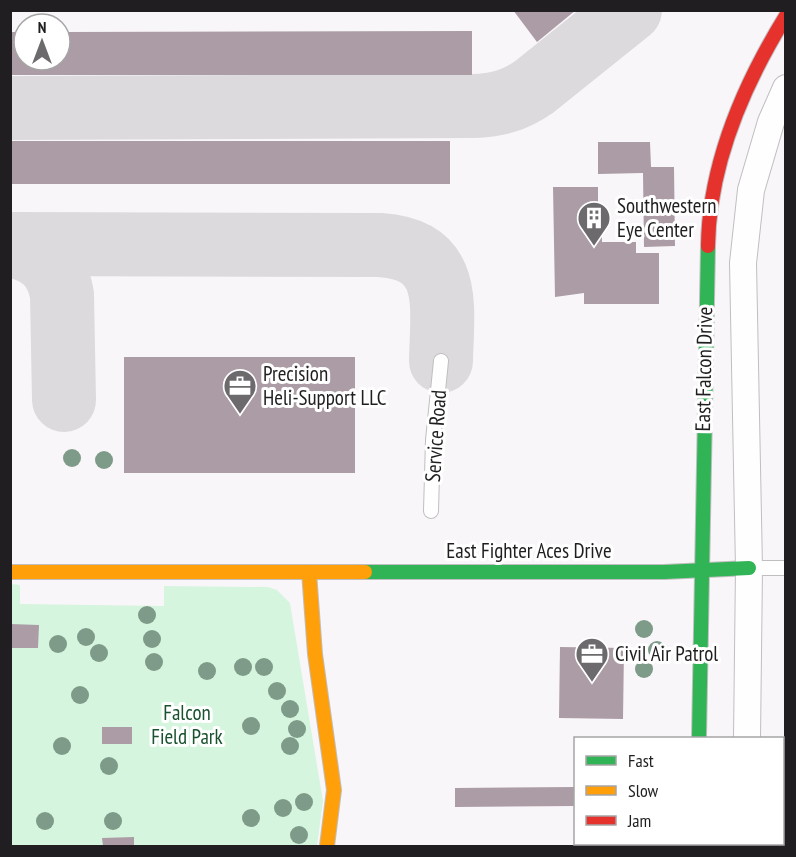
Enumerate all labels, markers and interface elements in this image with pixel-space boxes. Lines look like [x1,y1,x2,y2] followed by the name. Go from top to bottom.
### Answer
[12,12,72,72] north arrow
[38,17,46,37] text: N
[617,192,716,243] place label: Southwestern Eye Center
[576,200,612,247] building icon: Southwestern Eye Center
[689,306,718,432] street label: East Falcon Drive
[263,360,387,411] place label: Precision Heli-Support LLC
[222,368,258,415] office icon: Precision Heli-Support LLC
[419,389,452,483] street label: Service Road
[446,537,612,564] street label: East Fighter Aces Drive
[574,636,610,683] office icon: Civil Air Patrol
[615,640,718,667] place label: Civil Air Patrol
[151,699,223,750] park label: Falcon Field Park
[574,737,784,845] legend
[628,749,654,772] text: Fast
[628,779,659,802] text: Slow
[627,809,651,832] text: Jam

